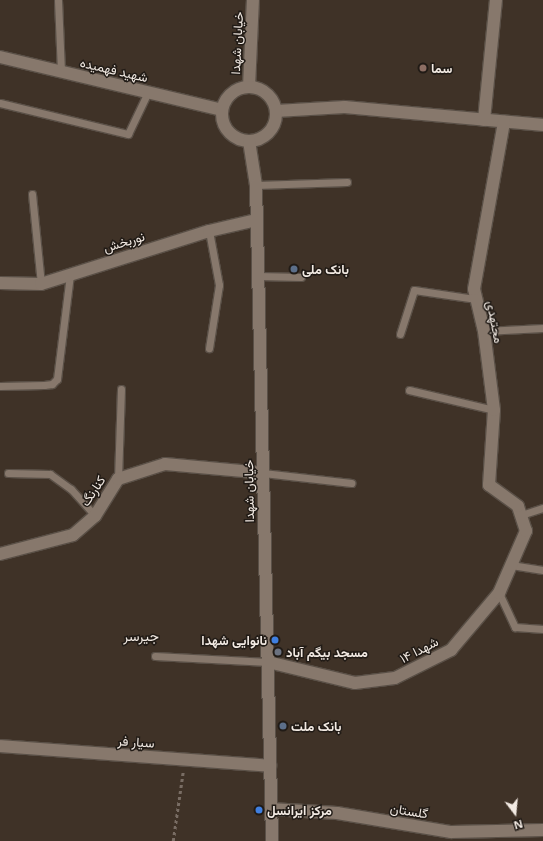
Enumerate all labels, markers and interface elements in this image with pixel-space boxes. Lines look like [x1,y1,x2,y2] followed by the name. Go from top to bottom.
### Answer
[228,11,246,75] street label: خیابان شهدا
[78,55,150,85] street label: شهید فهمیده
[431,60,452,76] place label: سما
[418,63,428,73] marker: سما
[101,228,147,256] street label: نوربخش
[302,261,349,277] place label: بانک ملی
[289,264,299,274] marker: بانک ملی
[483,299,507,345] street label: مجتهدی
[241,459,257,523] street label: خیابان شهدا
[77,473,109,509] street label: کنارنگ
[123,628,159,644] district label: جیرسر
[201,632,267,648] place label: نانوایی شهدا
[397,634,441,666] street label: شهدا ۱۴
[270,635,280,645] marker: نانوایی شهدا
[286,644,368,660] place label: مسجد بیگم آباد
[273,647,283,657] marker: مسجد بیگم آباد
[291,718,342,734] place label: بانک ملت
[278,721,288,731] marker: بانک ملت
[117,733,155,751] street label: سیار فر
[495,793,535,833] north arrow
[389,800,429,822] street label: گلستان
[267,802,332,818] place label: مرکز ایرانسل
[254,805,264,815] marker: مرکز ایرانسل
[512,817,525,833] text: N

